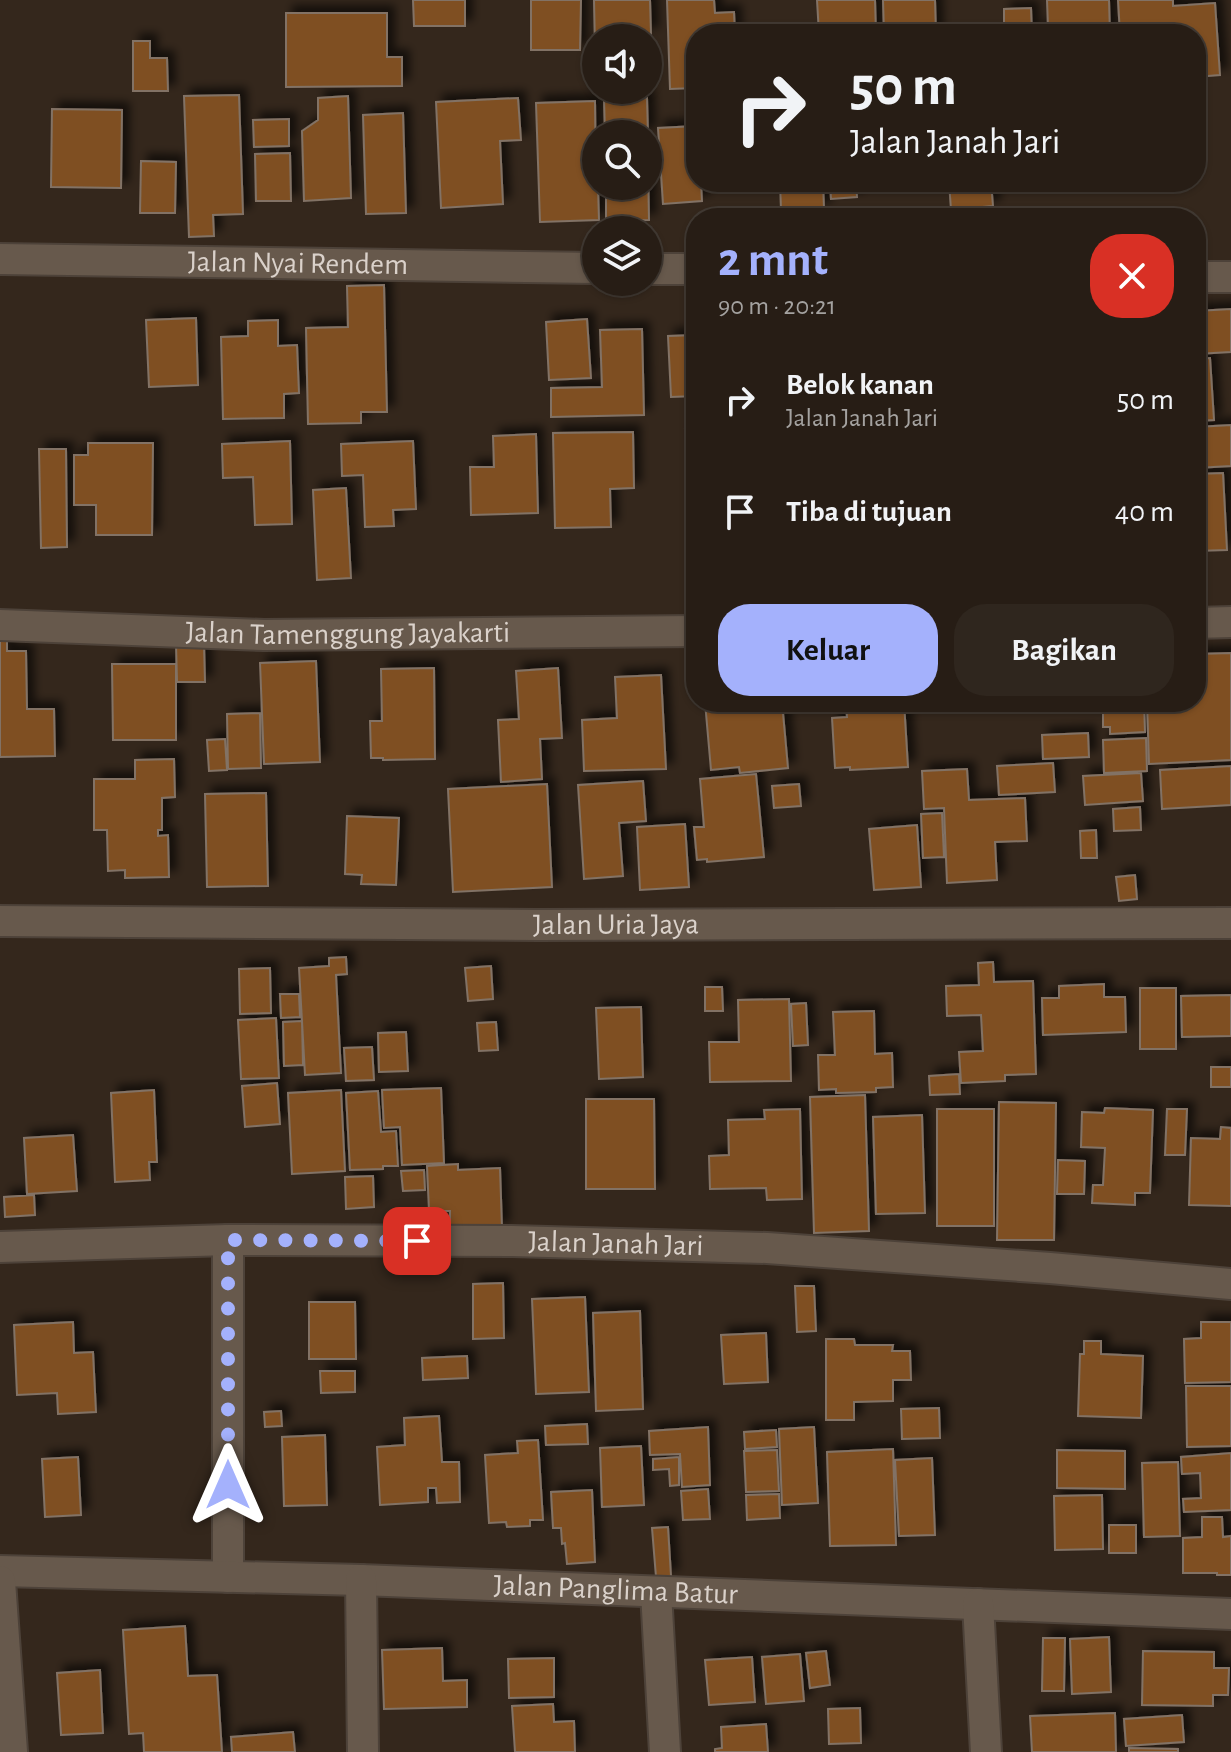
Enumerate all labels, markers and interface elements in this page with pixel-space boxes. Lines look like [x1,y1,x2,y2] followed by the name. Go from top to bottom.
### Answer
[582,24,662,296] map controls
[582,24,662,104] button: sound
[718,56,822,160] icon: right
[850,59,957,115] text: 50 m
[582,120,662,200] button: search
[850,124,1060,160] text: Jalan Janah Jari
[582,216,662,296] button: layers
[1090,234,1174,318] button: close
[718,237,828,285] text: 2 mnt
[188,247,408,280] street label: Jalan Nyai Rendem
[718,293,836,319] text: 90 m · 20:21
[786,370,934,400] text: Belok kanan
[718,378,762,422] icon: right
[1117,385,1174,415] text: 50 m
[786,405,938,431] text: Jalan Janah Jari
[718,490,762,534] icon: arrive
[786,497,952,527] text: Tiba di tujuan
[1115,497,1174,527] text: 40 m
[718,604,938,696] button: Keluar
[954,604,1174,696] button: Bagikan
[185,617,510,650] street label: Jalan Tamenggung Jayakarti
[533,910,699,940] street label: Jalan Uria Jaya
[383,1207,451,1275] pin
[395,1219,439,1263] icon: arrive
[528,1226,704,1261] street label: Jalan Janah Jari
[186,1443,270,1527] position arrow
[493,1570,739,1610] street label: Jalan Panglima Batur

